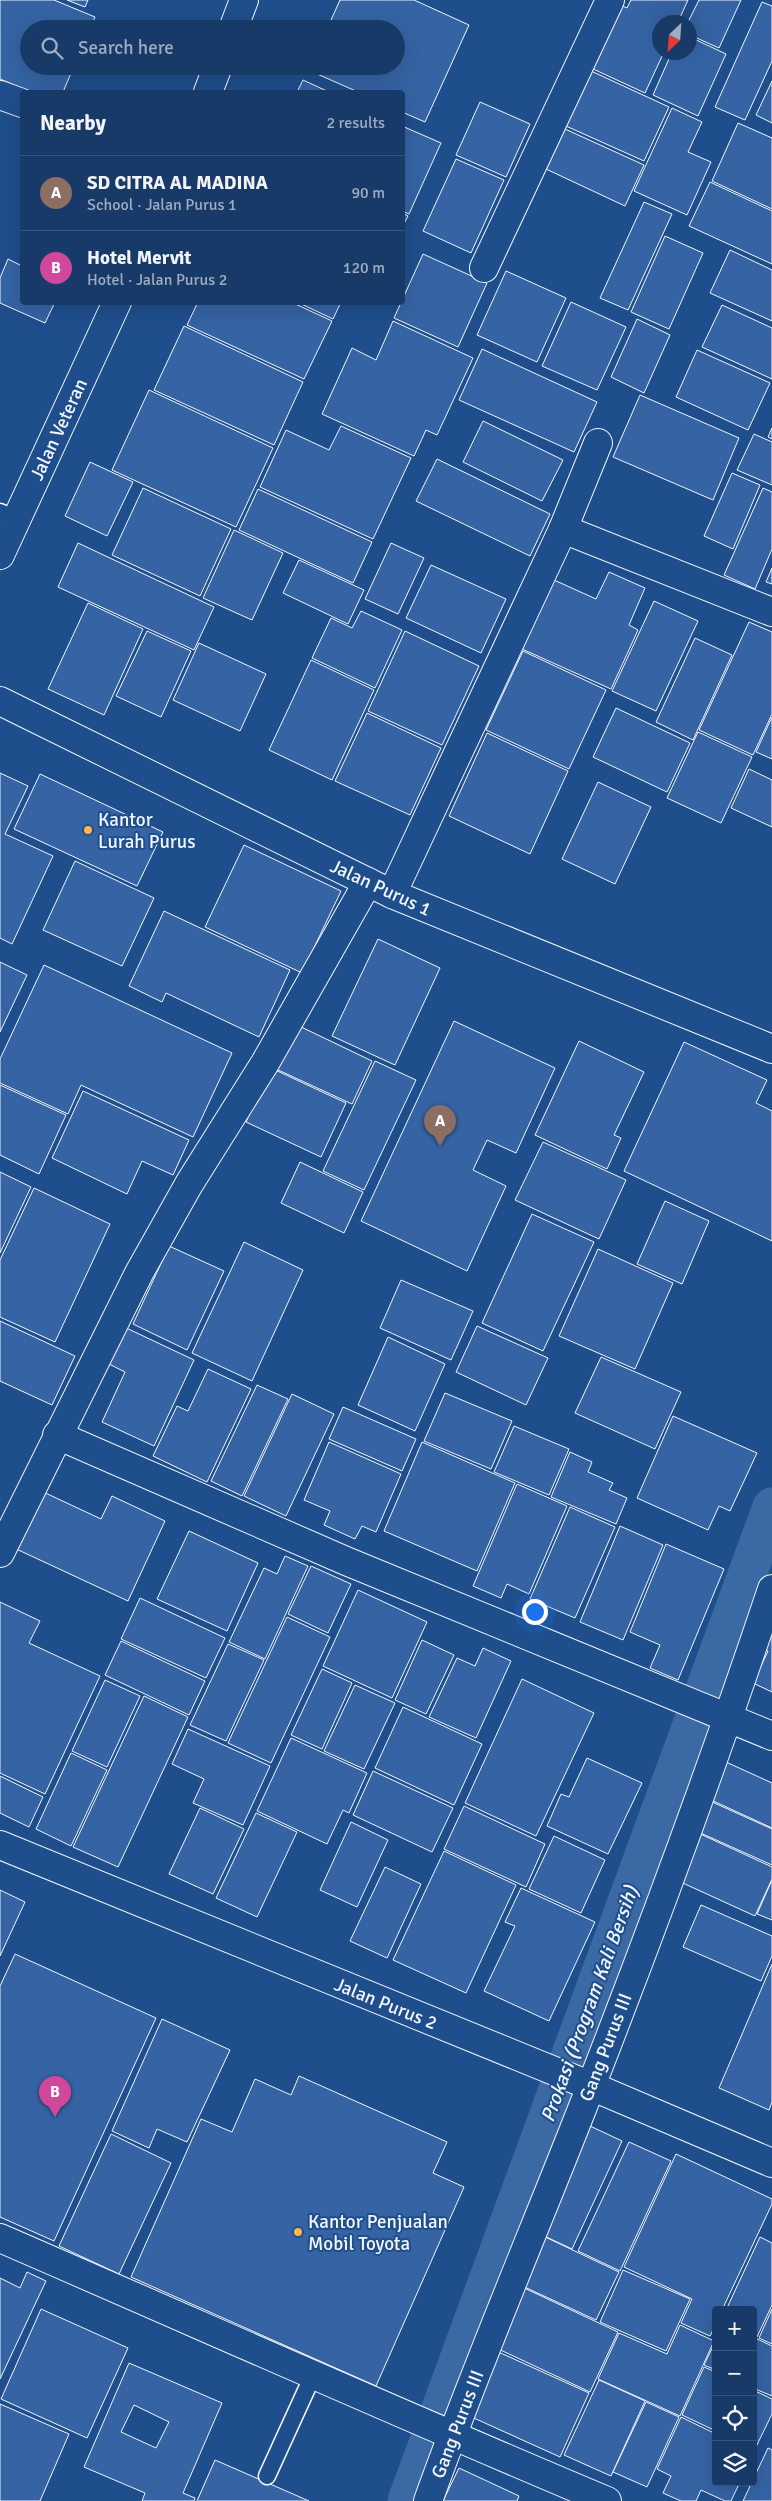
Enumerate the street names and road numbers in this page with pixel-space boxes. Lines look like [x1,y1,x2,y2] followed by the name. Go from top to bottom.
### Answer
[25,375,93,484] street label: Jalan Veteran
[326,854,435,922] street label: Jalan Purus 1
[331,1972,440,2035] street label: Jalan Purus 2
[574,1990,638,2105] street label: Gang Purus III
[426,2367,490,2482] street label: Gang Purus III

